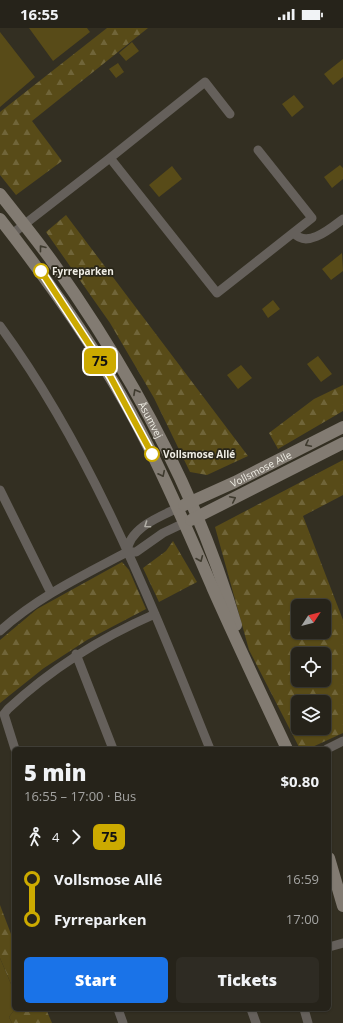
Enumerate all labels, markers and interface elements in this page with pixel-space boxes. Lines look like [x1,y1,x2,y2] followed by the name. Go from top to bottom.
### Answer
[20,4,59,24] text: 16:55
[40,245,47,252] one-way arrow
[33,263,49,279] marker: Fyrreparken
[52,264,114,278] place label: Fyrreparken
[82,348,118,374] line badge: 75
[92,351,108,370] text: 75
[133,389,141,396] one-way arrow
[135,399,166,441] street label: Åsumvej
[305,440,312,447] one-way arrow
[144,446,160,462] marker: Vollsmose Allé
[163,447,235,461] place label: Vollsmose Allé
[228,447,294,490] street label: Vollsmose Alle
[157,470,165,478] one-way arrow
[229,496,236,504] one-way arrow
[144,520,151,528] one-way arrow
[195,554,203,562] one-way arrow
[291,599,331,639] north arrow
[291,599,331,735] map controls
[291,647,331,687] button: locate
[291,695,331,735] button: layers
[24,757,87,787] text: 5 min
[280,771,319,791] text: $0.80
[24,787,136,805] text: 16:55 – 17:00 · Bus
[24,826,46,848] icon: walk
[65,826,87,848] icon: forward
[101,827,117,846] text: 75
[52,828,59,846] text: 4
[54,869,162,889] text: Vollsmose Allé
[286,870,319,888] text: 16:59
[54,909,147,929] text: Fyrreparken
[286,910,319,928] text: 17:00
[24,957,168,1003] button: Start
[176,957,319,1003] button: Tickets

